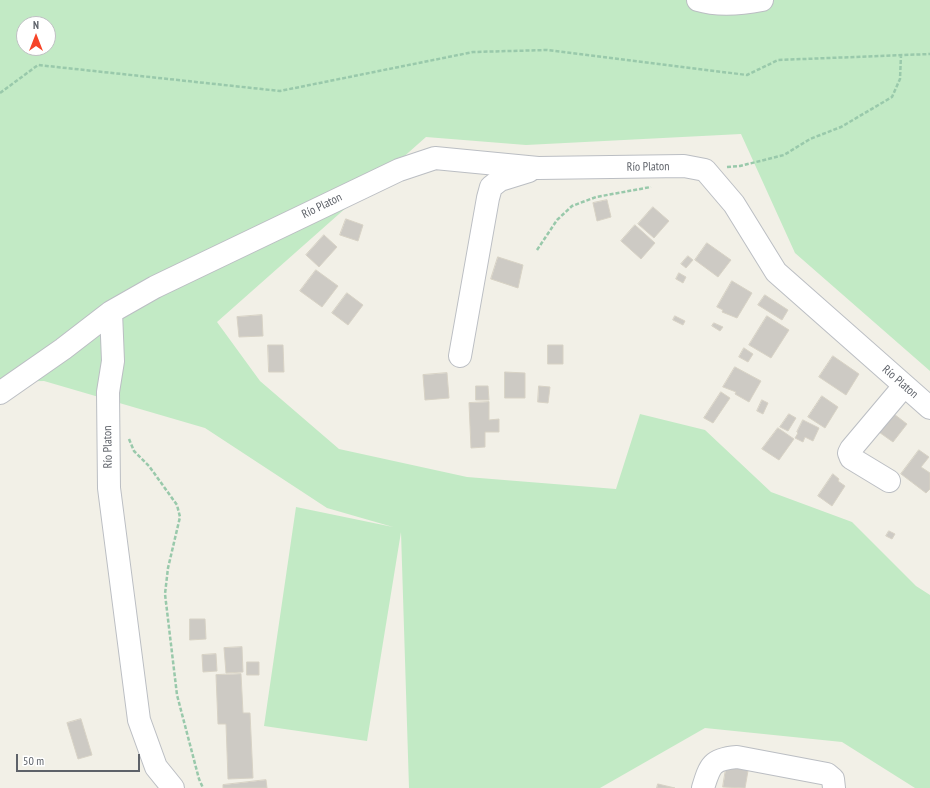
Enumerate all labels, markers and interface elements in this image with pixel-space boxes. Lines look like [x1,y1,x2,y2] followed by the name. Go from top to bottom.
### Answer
[16,16,56,56] north arrow
[33,18,39,32] text: N
[626,159,670,175] street label: Río Platon
[300,190,344,222] street label: Río Platon
[879,363,921,401] street label: Río Platon
[100,425,116,469] street label: Río Platon
[18,746,142,772] scale bar
[23,753,44,768] text: 50 m

